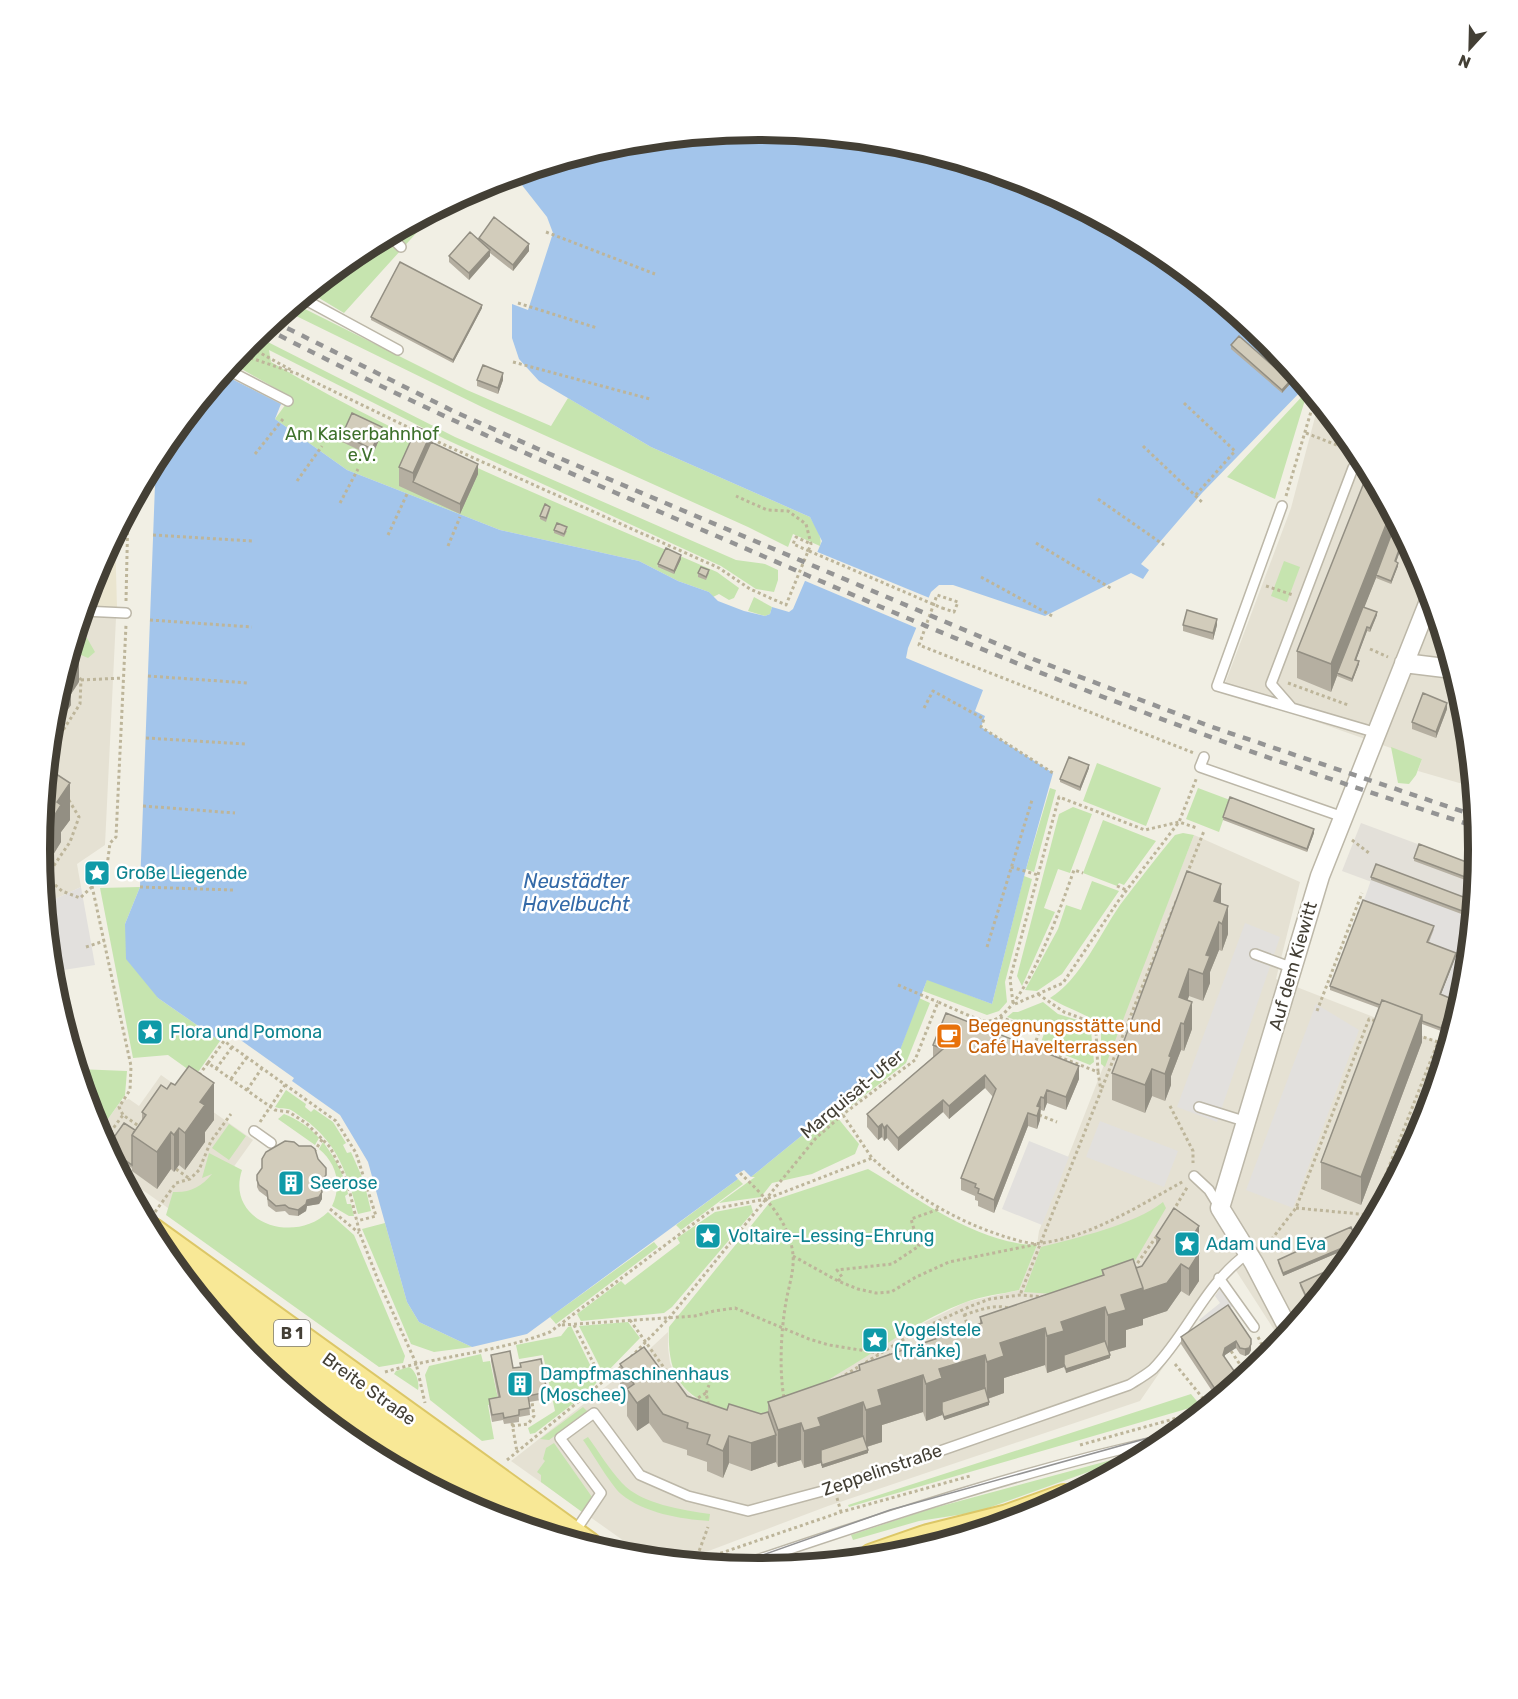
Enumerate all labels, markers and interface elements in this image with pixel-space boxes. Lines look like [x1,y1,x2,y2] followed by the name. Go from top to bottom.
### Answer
[1440,18,1500,78] north arrow
[1456,50,1473,72] text: N
[285,423,439,466] park label: Am Kaiserbahnhof e.V.
[82,858,112,888] place icon: Große Liegende
[116,862,247,884] place label: Große Liegende
[522,869,630,916] water label: Neustädter Havelbucht
[1264,899,1322,1033] street label: Auf dem Kiewitt
[968,1015,1161,1058] place label: Begegnungsstätte und Café Havelterrassen
[135,1017,165,1047] place icon: Flora und Pomona
[170,1021,322,1043] place label: Flora und Pomona
[934,1021,964,1051] cafe icon: Begegnungsstätte und Café Havelterrassen
[796,1044,908,1143] street label: Marquisat-Ufer
[276,1168,306,1198] building icon: Seerose
[310,1172,378,1194] place label: Seerose
[693,1221,723,1251] place icon: Voltaire-Lessing-Ehrung
[728,1225,934,1247] place label: Voltaire-Lessing-Ehrung
[1172,1229,1202,1259] place icon: Adam und Eva
[1206,1233,1326,1255] place label: Adam und Eva
[894,1319,981,1362] place label: Vogelstele (Tränke)
[274,1320,310,1346] road number: B 1
[860,1325,890,1355] place icon: Vogelstele (Tränke)
[318,1348,420,1430] street label: Breite Straße
[540,1363,729,1406] place label: Dampfmaschinenhaus (Moschee)
[505,1369,535,1399] building icon: Dampfmaschinenhaus (Moschee)
[819,1439,945,1501] street label: Zeppelinstraße

